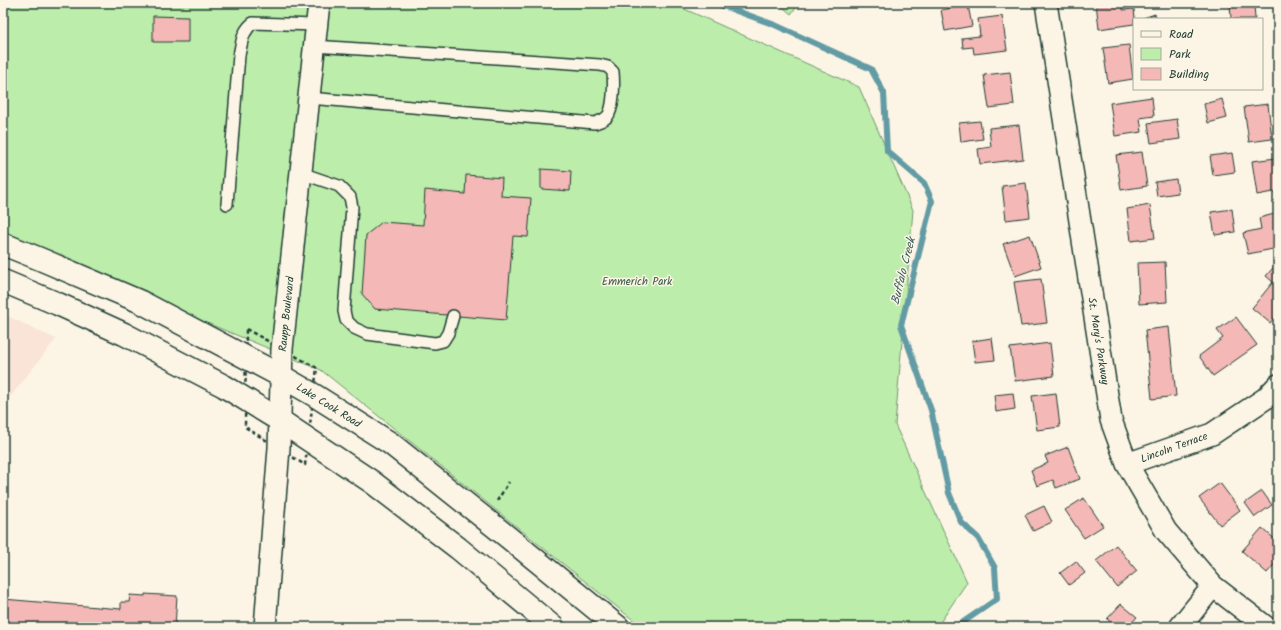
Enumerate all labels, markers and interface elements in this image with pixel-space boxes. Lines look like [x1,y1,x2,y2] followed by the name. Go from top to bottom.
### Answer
[1133,18,1263,90] legend
[1169,25,1194,44] text: Road
[1169,45,1191,64] text: Park
[1169,65,1209,84] text: Building
[886,233,922,307] water label: Buffalo Creek
[602,273,673,291] park label: Emmerich Park
[274,275,300,353] street label: Raupp Boulevard
[1082,296,1114,387] street label: St. Mary's Parkway
[292,379,365,433] street label: Lake Cook Road
[1138,427,1211,468] street label: Lincoln Terrace

